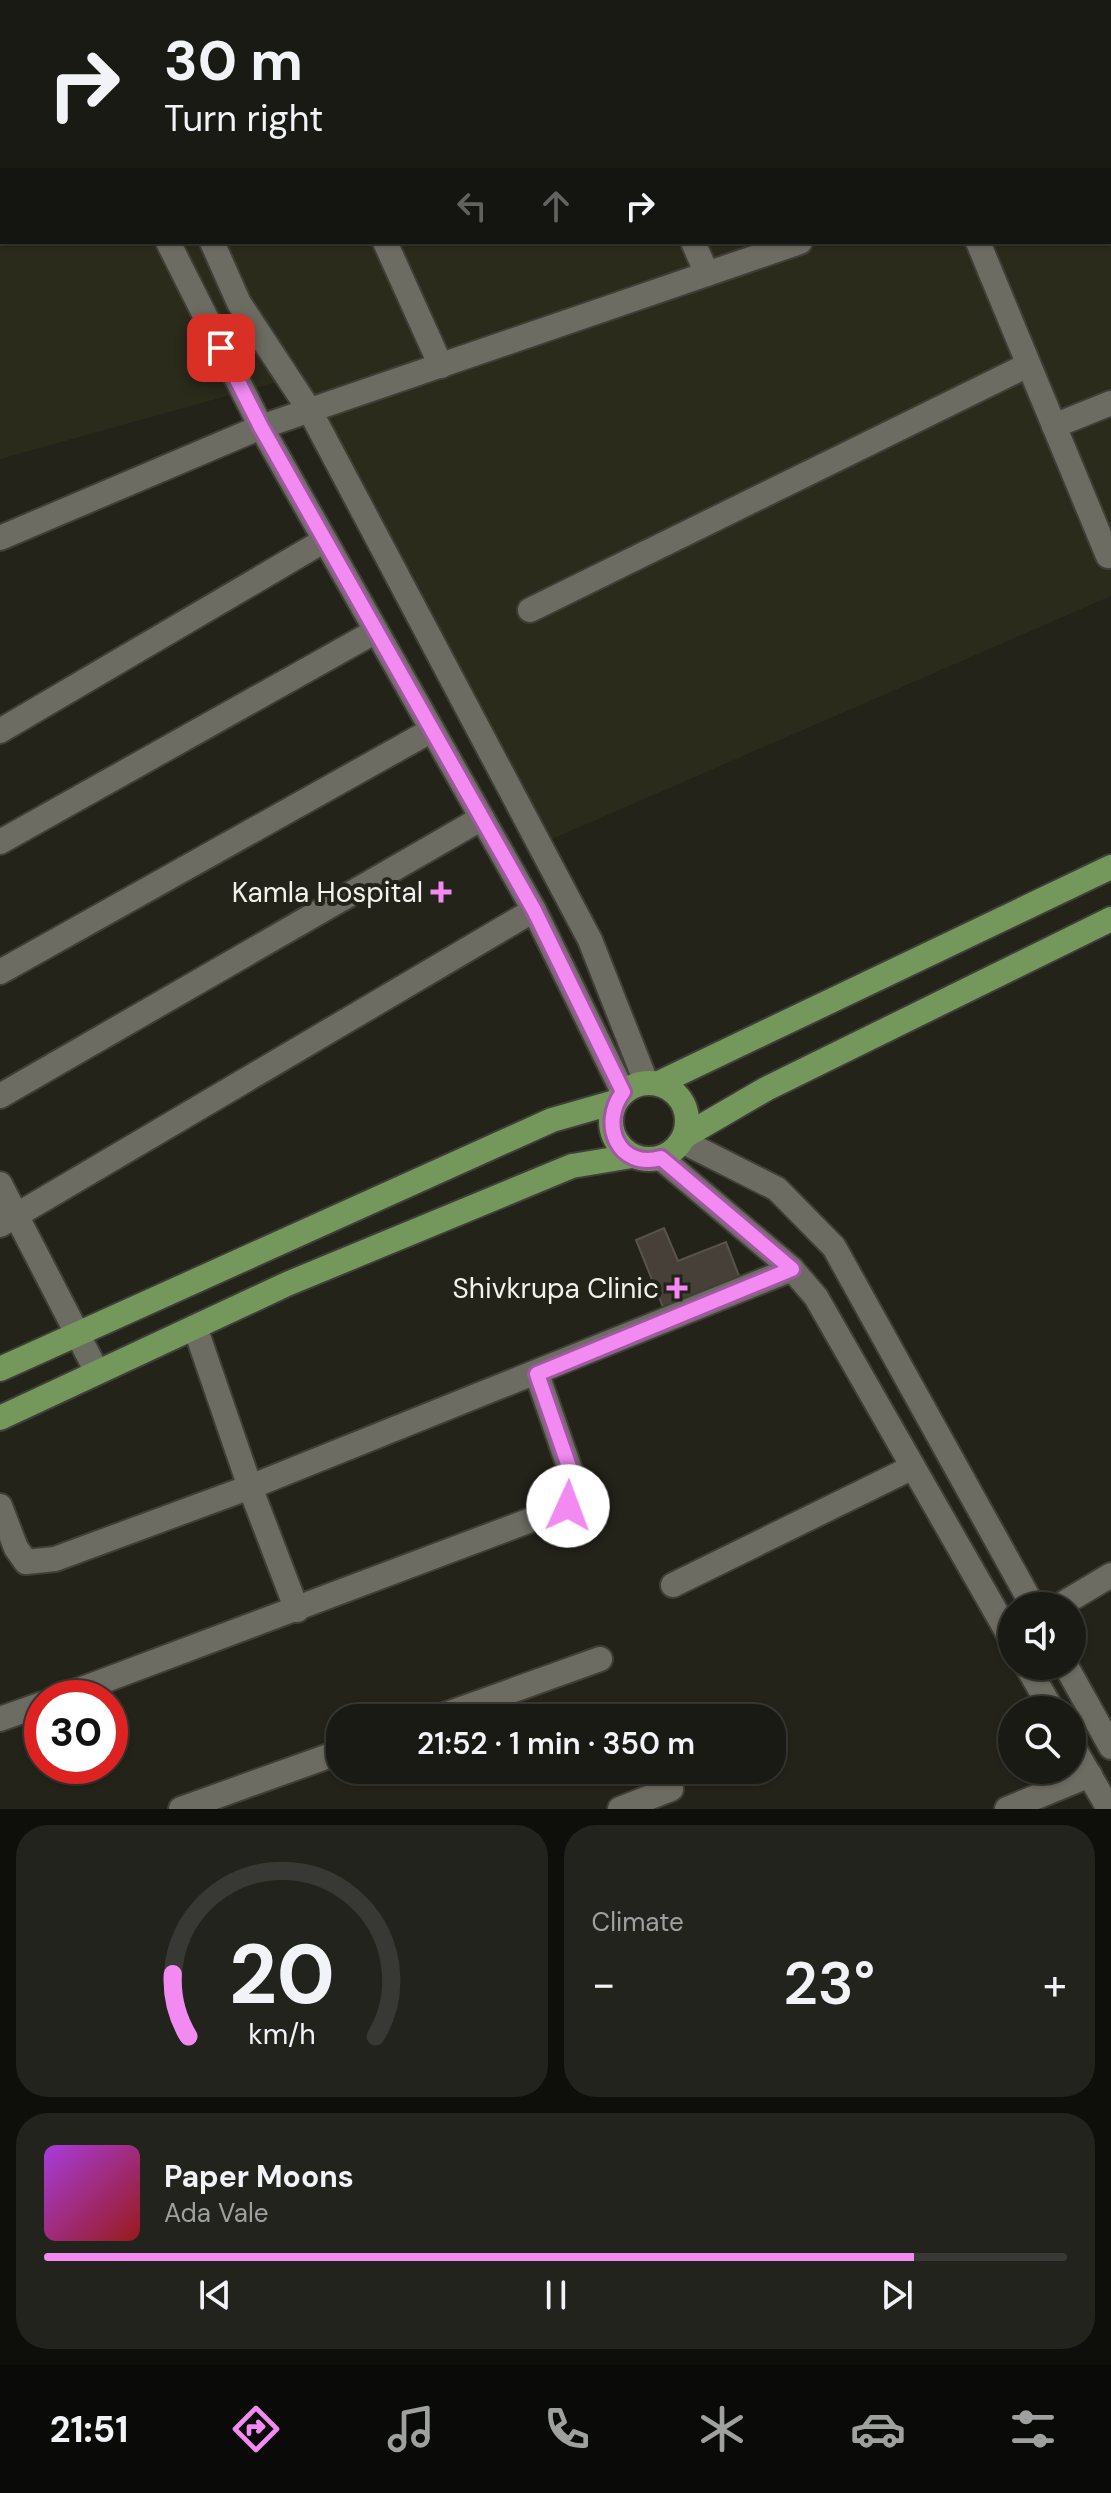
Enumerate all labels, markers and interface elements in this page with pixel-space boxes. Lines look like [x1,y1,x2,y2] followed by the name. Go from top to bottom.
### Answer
[164,24,303,97] text: 30 m
[32,32,136,136] icon: right
[164,95,323,142] text: Turn right
[450,184,494,228] icon: left
[534,184,578,228] icon: ahead
[618,184,662,228] icon: right
[187,314,255,382] pin
[199,326,243,370] icon: arrive
[232,874,423,911] place label: Kamla Hospital
[430,881,452,903] marker: Kamla Hospital
[453,1270,659,1307] place label: Shivkrupa Clinic
[666,1277,688,1299] marker: Shivkrupa Clinic
[526,1464,610,1548] position arrow
[998,1592,1086,1784] map controls
[998,1592,1086,1680] button: sound
[24,1680,128,1784] speed limit sign: 30
[998,1696,1086,1784] button: search
[417,1724,695,1763] text: 21:52 · 1 min · 350 m
[592,1905,684,1939] text: Climate
[229,1920,335,2029] text: 20
[783,1944,875,2023] text: 23°
[592,1955,616,2013] text: −
[1043,1955,1067,2013] text: +
[248,2016,316,2053] text: km/h
[164,2157,354,2196] text: Paper Moons
[164,2196,269,2230] text: Ada Vale
[193,2273,237,2317] icon: previous
[534,2273,578,2317] icon: pause
[875,2273,919,2317] icon: next
[228,2401,284,2457] icon: directions
[383,2401,439,2457] icon: music
[539,2401,595,2457] icon: phone
[694,2401,750,2457] icon: climate
[850,2401,906,2457] icon: car
[1005,2401,1061,2457] icon: filters
[50,2406,128,2453] text: 21:51

